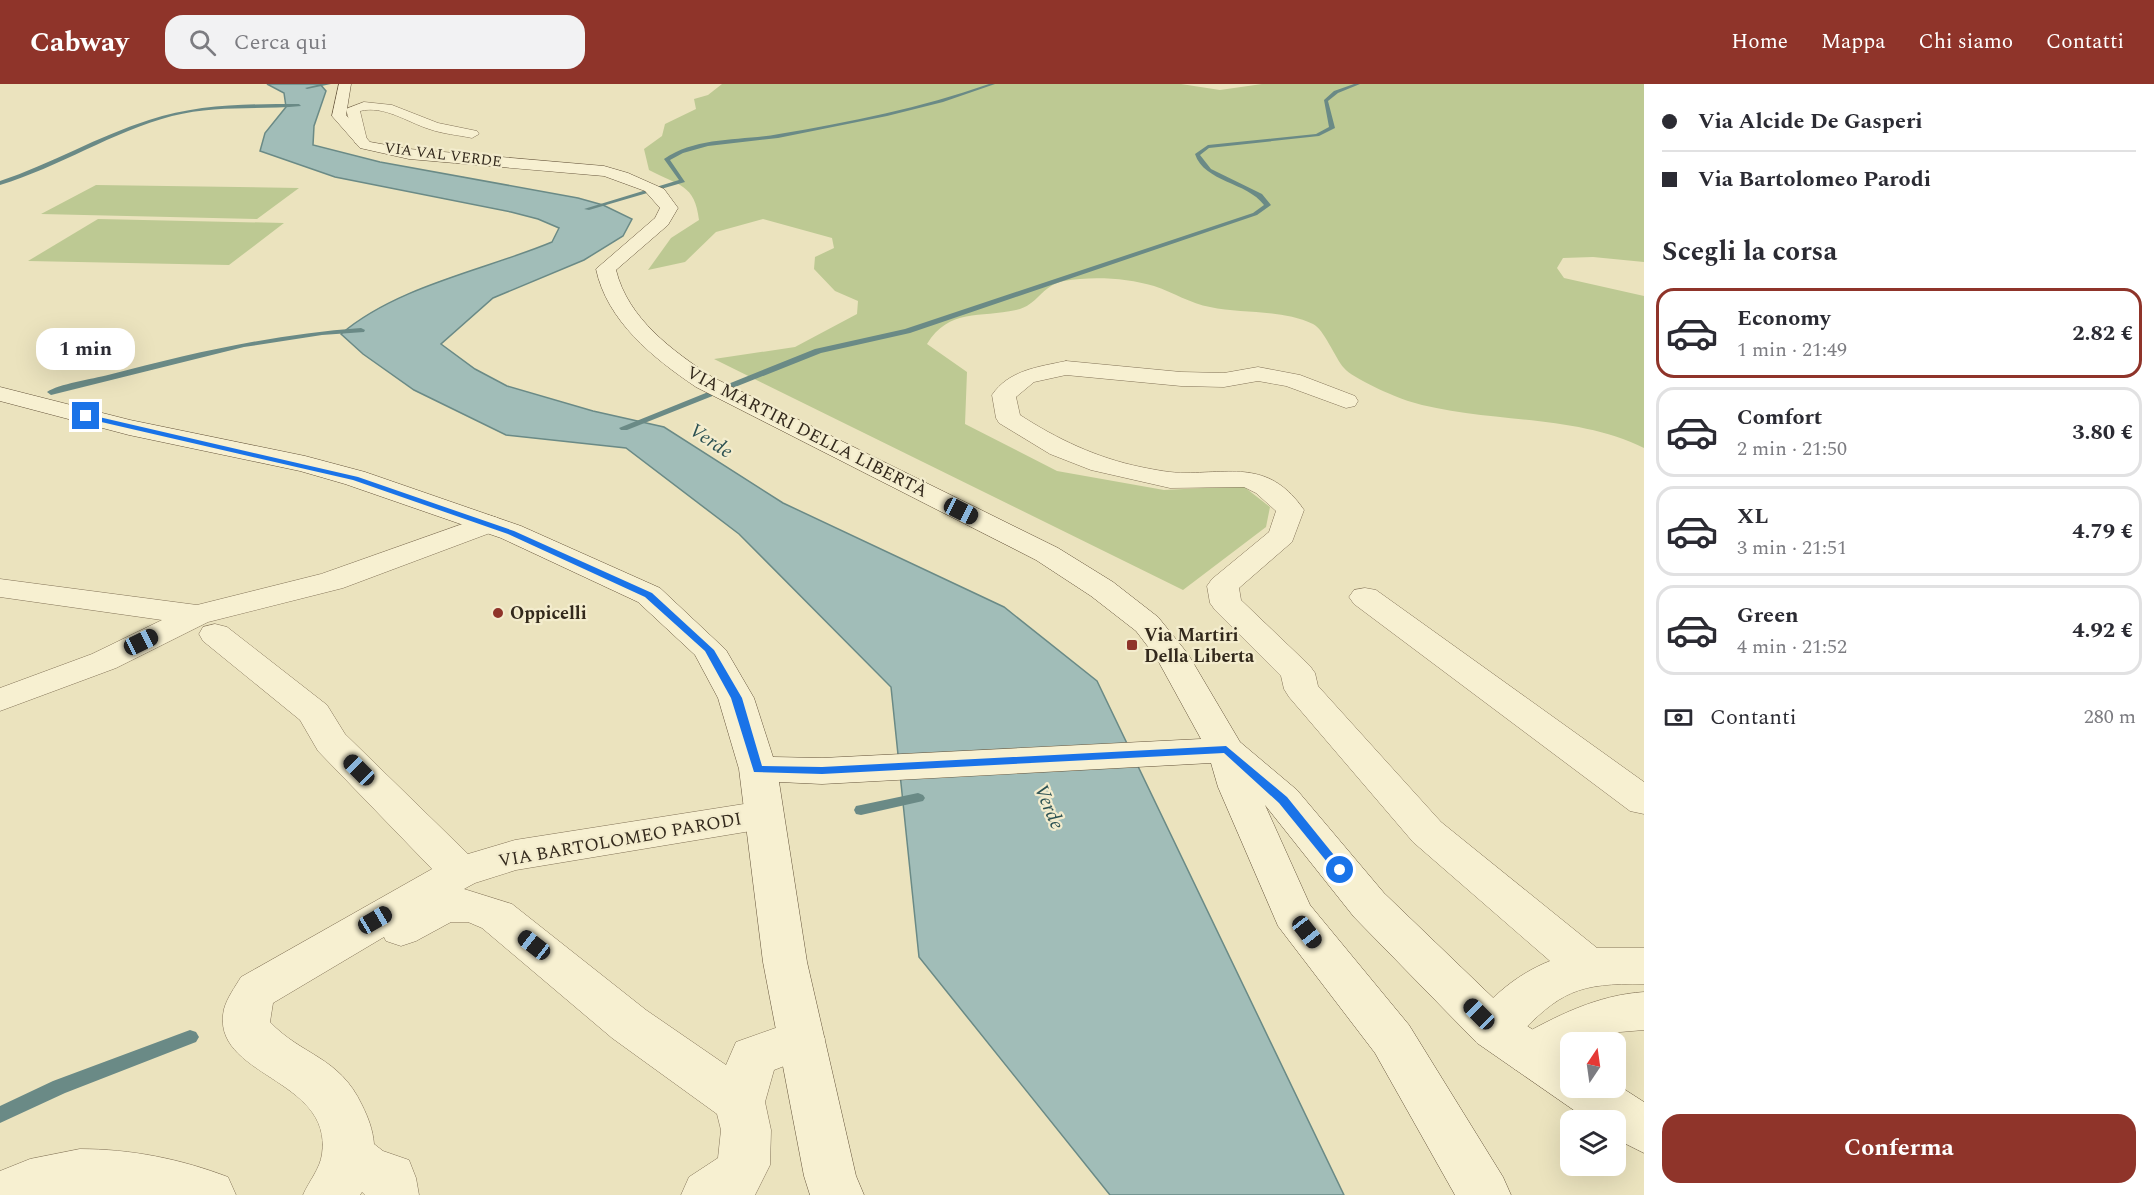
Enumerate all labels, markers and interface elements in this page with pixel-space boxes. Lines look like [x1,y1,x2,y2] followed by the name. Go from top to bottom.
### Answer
[165,15,585,69] search box
[30,21,129,64] text: Cabway
[186,26,219,59] icon: search
[234,26,327,59] text: Cerca qui
[1731,26,1788,58] text: Home
[1821,26,1886,58] text: Mappa
[1919,26,2013,58] text: Chi siamo
[2046,26,2124,58] text: Contatti
[1698,105,1923,138] text: Via Alcide De Gasperi
[383,136,503,174] street label: VIA VAL VERDE
[1698,163,1931,196] text: Via Bartolomeo Parodi
[1662,231,1837,273] text: Scegli la corsa
[1737,302,1830,335] text: Economy
[1665,306,1719,360] icon: car
[2072,317,2133,350] text: 2.82 €
[36,329,136,371] callout: 1 min
[59,334,112,364] text: 1 min
[1737,335,1847,365] text: 1 min · 21:49
[682,359,932,505] street label: VIA MARTIRI DELLA LIBERTÀ
[1737,401,1822,434] text: Comfort
[72,402,99,429] route end
[1665,405,1719,459] icon: car
[683,416,739,466] water label: Verde
[2072,416,2133,449] text: 3.80 €
[1737,434,1847,464] text: 2 min · 21:50
[941,495,981,527] car
[1737,500,1768,533] text: XL
[1665,504,1719,558] icon: car
[2072,515,2133,548] text: 4.79 €
[1737,533,1847,563] text: 3 min · 21:51
[1737,599,1799,632] text: Green
[510,600,587,627] place label: Oppicelli
[1665,603,1719,657] icon: car
[491,606,505,620] marker: Oppicelli
[2072,614,2133,647] text: 4.92 €
[1144,622,1255,670] place label: Via Martiri Della Liberta
[121,626,161,658] car
[1737,632,1847,662] text: 4 min · 21:52
[1125,638,1139,652] marker: Via Martiri Della Liberta
[1662,701,1695,734] icon: cash
[1710,701,1797,734] text: Contanti
[2084,702,2136,732] text: 280 m
[340,751,378,789] car
[1026,780,1072,835] water label: Verde
[496,805,744,875] street label: VIA BARTOLOMEO PARODI
[1326,856,1353,883] route start
[355,903,395,937] car
[1289,912,1325,952] car
[514,927,554,963] car
[1460,995,1498,1033] car
[1560,1032,1626,1098] north arrow
[1560,1032,1626,1176] map controls
[1560,1110,1626,1176] button: layers
[1662,1114,2136,1183] button: Conferma

